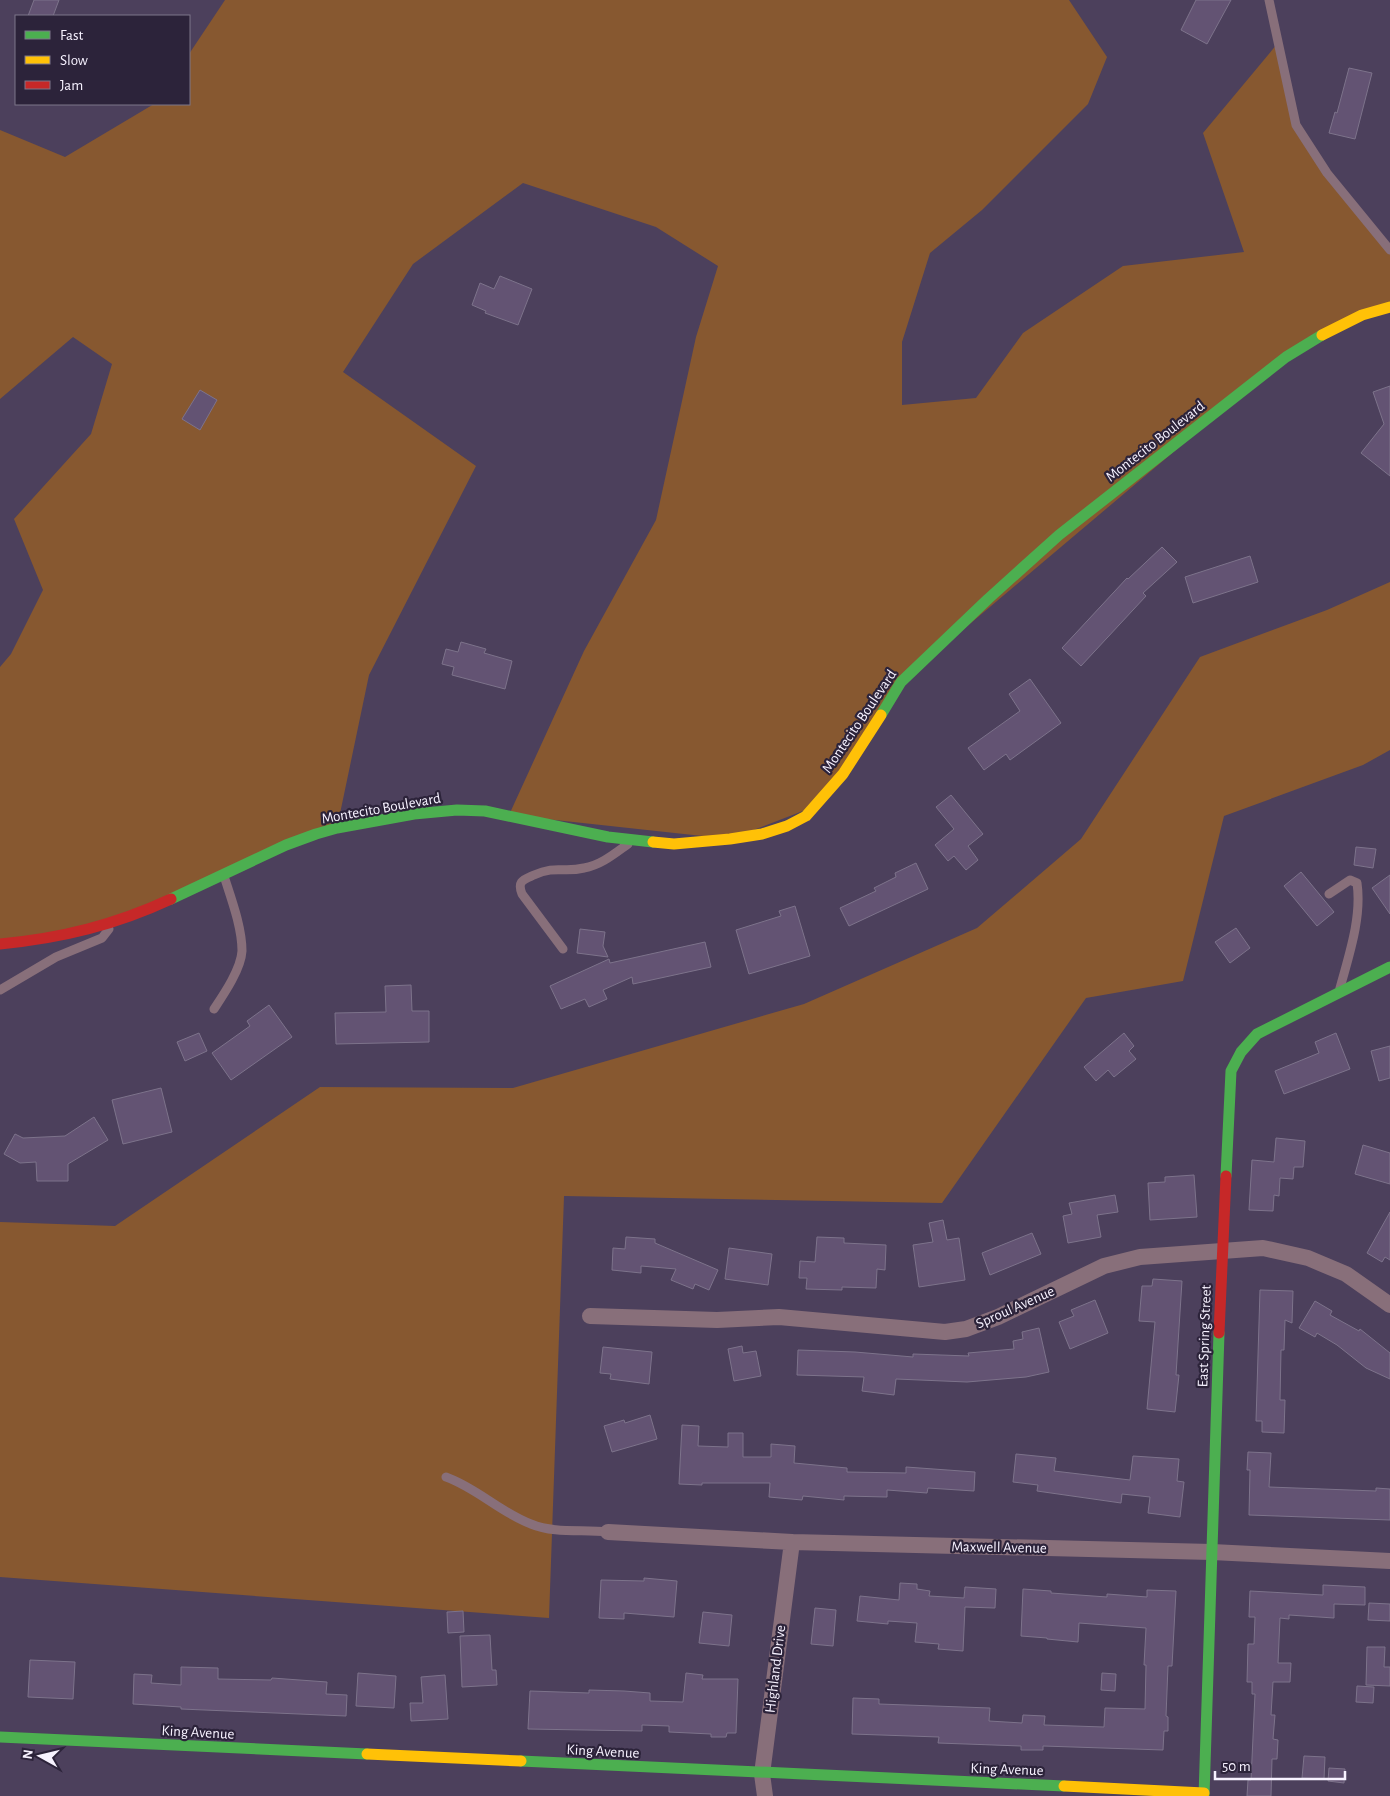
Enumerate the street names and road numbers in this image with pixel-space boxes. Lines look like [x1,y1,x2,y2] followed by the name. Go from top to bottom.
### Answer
[1103,398,1208,484] street label: Montecito Boulevard
[819,667,900,776] street label: Montecito Boulevard
[320,791,442,826] street label: Montecito Boulevard
[974,1283,1057,1331] street label: Sproul Avenue
[1195,1284,1214,1388] street label: East Spring Street
[951,1539,1047,1556] street label: Maxwell Avenue
[763,1624,788,1714] street label: Highland Drive
[161,1723,235,1742] street label: King Avenue
[566,1742,640,1761] street label: King Avenue
[970,1761,1044,1778] street label: King Avenue

